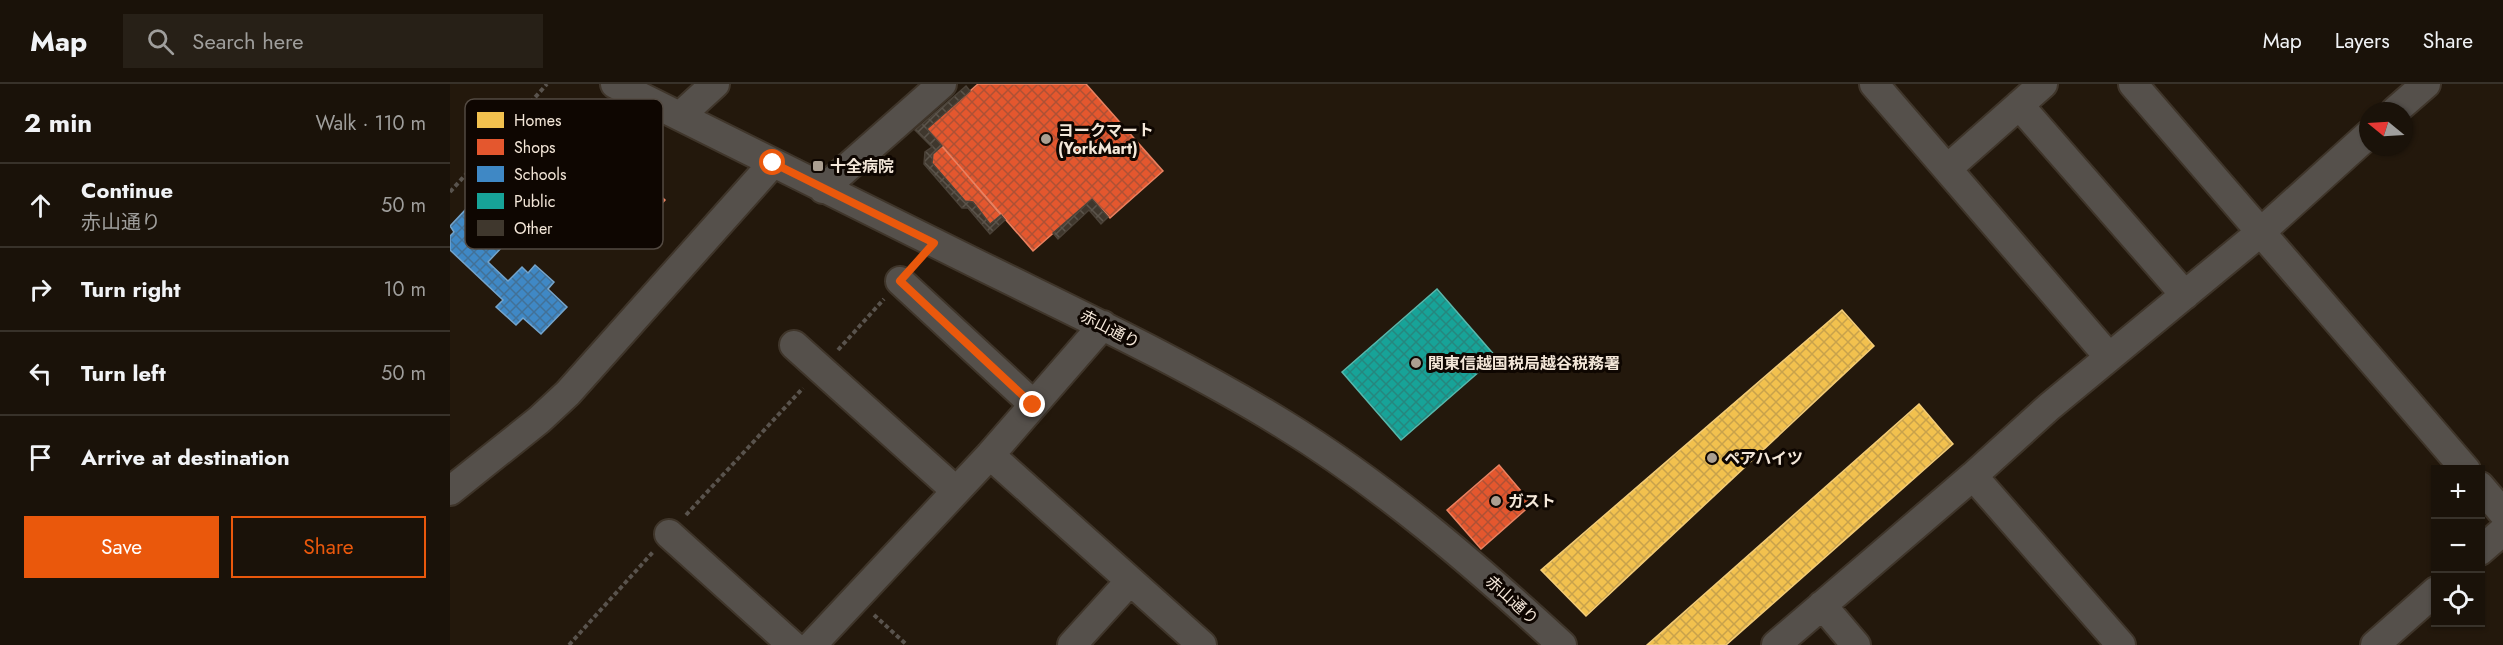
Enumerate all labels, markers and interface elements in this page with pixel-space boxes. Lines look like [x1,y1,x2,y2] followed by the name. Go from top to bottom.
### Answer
[123,14,543,68] search box
[30,21,87,62] text: Map
[144,25,177,58] icon: search
[192,25,304,57] text: Search here
[2263,26,2302,56] text: Map
[2335,26,2390,56] text: Layers
[2423,26,2473,56] text: Share
[465,99,663,249] legend
[2359,102,2413,156] north arrow
[24,104,92,142] text: 2 min
[316,109,426,138] text: Walk · 110 m
[514,109,561,132] text: Homes
[1058,119,1154,160] place label: ヨークマート (YorkMart)
[1039,132,1053,146] marker: ヨークマート (YorkMart)
[514,136,555,159] text: Shops
[759,149,785,175] route start
[830,155,894,178] place label: 十全病院
[811,159,825,173] marker: 十全病院
[514,163,566,186] text: Schools
[81,174,173,206] text: Continue
[24,189,57,222] icon: ahead
[514,190,555,213] text: Public
[381,191,426,220] text: 50 m
[81,208,161,237] text: 赤山通り
[514,217,553,240] text: Other
[24,273,57,306] icon: right
[81,273,181,305] text: Turn right
[383,275,426,304] text: 10 m
[1076,304,1144,354] street label: 赤山通り
[1428,352,1620,375] place label: 関東信越国税局越谷税務署
[1409,356,1423,370] marker: 関東信越国税局越谷税務署
[24,357,57,390] icon: left
[81,357,166,389] text: Turn left
[381,359,426,388] text: 50 m
[1019,391,1045,417] route end
[24,441,57,474] icon: arrive
[81,441,290,473] text: Arrive at destination
[1724,447,1803,470] place label: ペアハイツ
[1705,451,1719,465] marker: ペアハイツ
[2431,465,2485,627] map controls
[2431,465,2485,519] button: +
[1508,490,1556,513] place label: ガスト
[1489,494,1503,508] marker: ガスト
[24,516,219,578] button: Save
[231,516,426,578] button: Share
[2431,519,2485,573] button: −
[1481,570,1543,630] street label: 赤山通り
[2431,573,2485,627] button: locate

